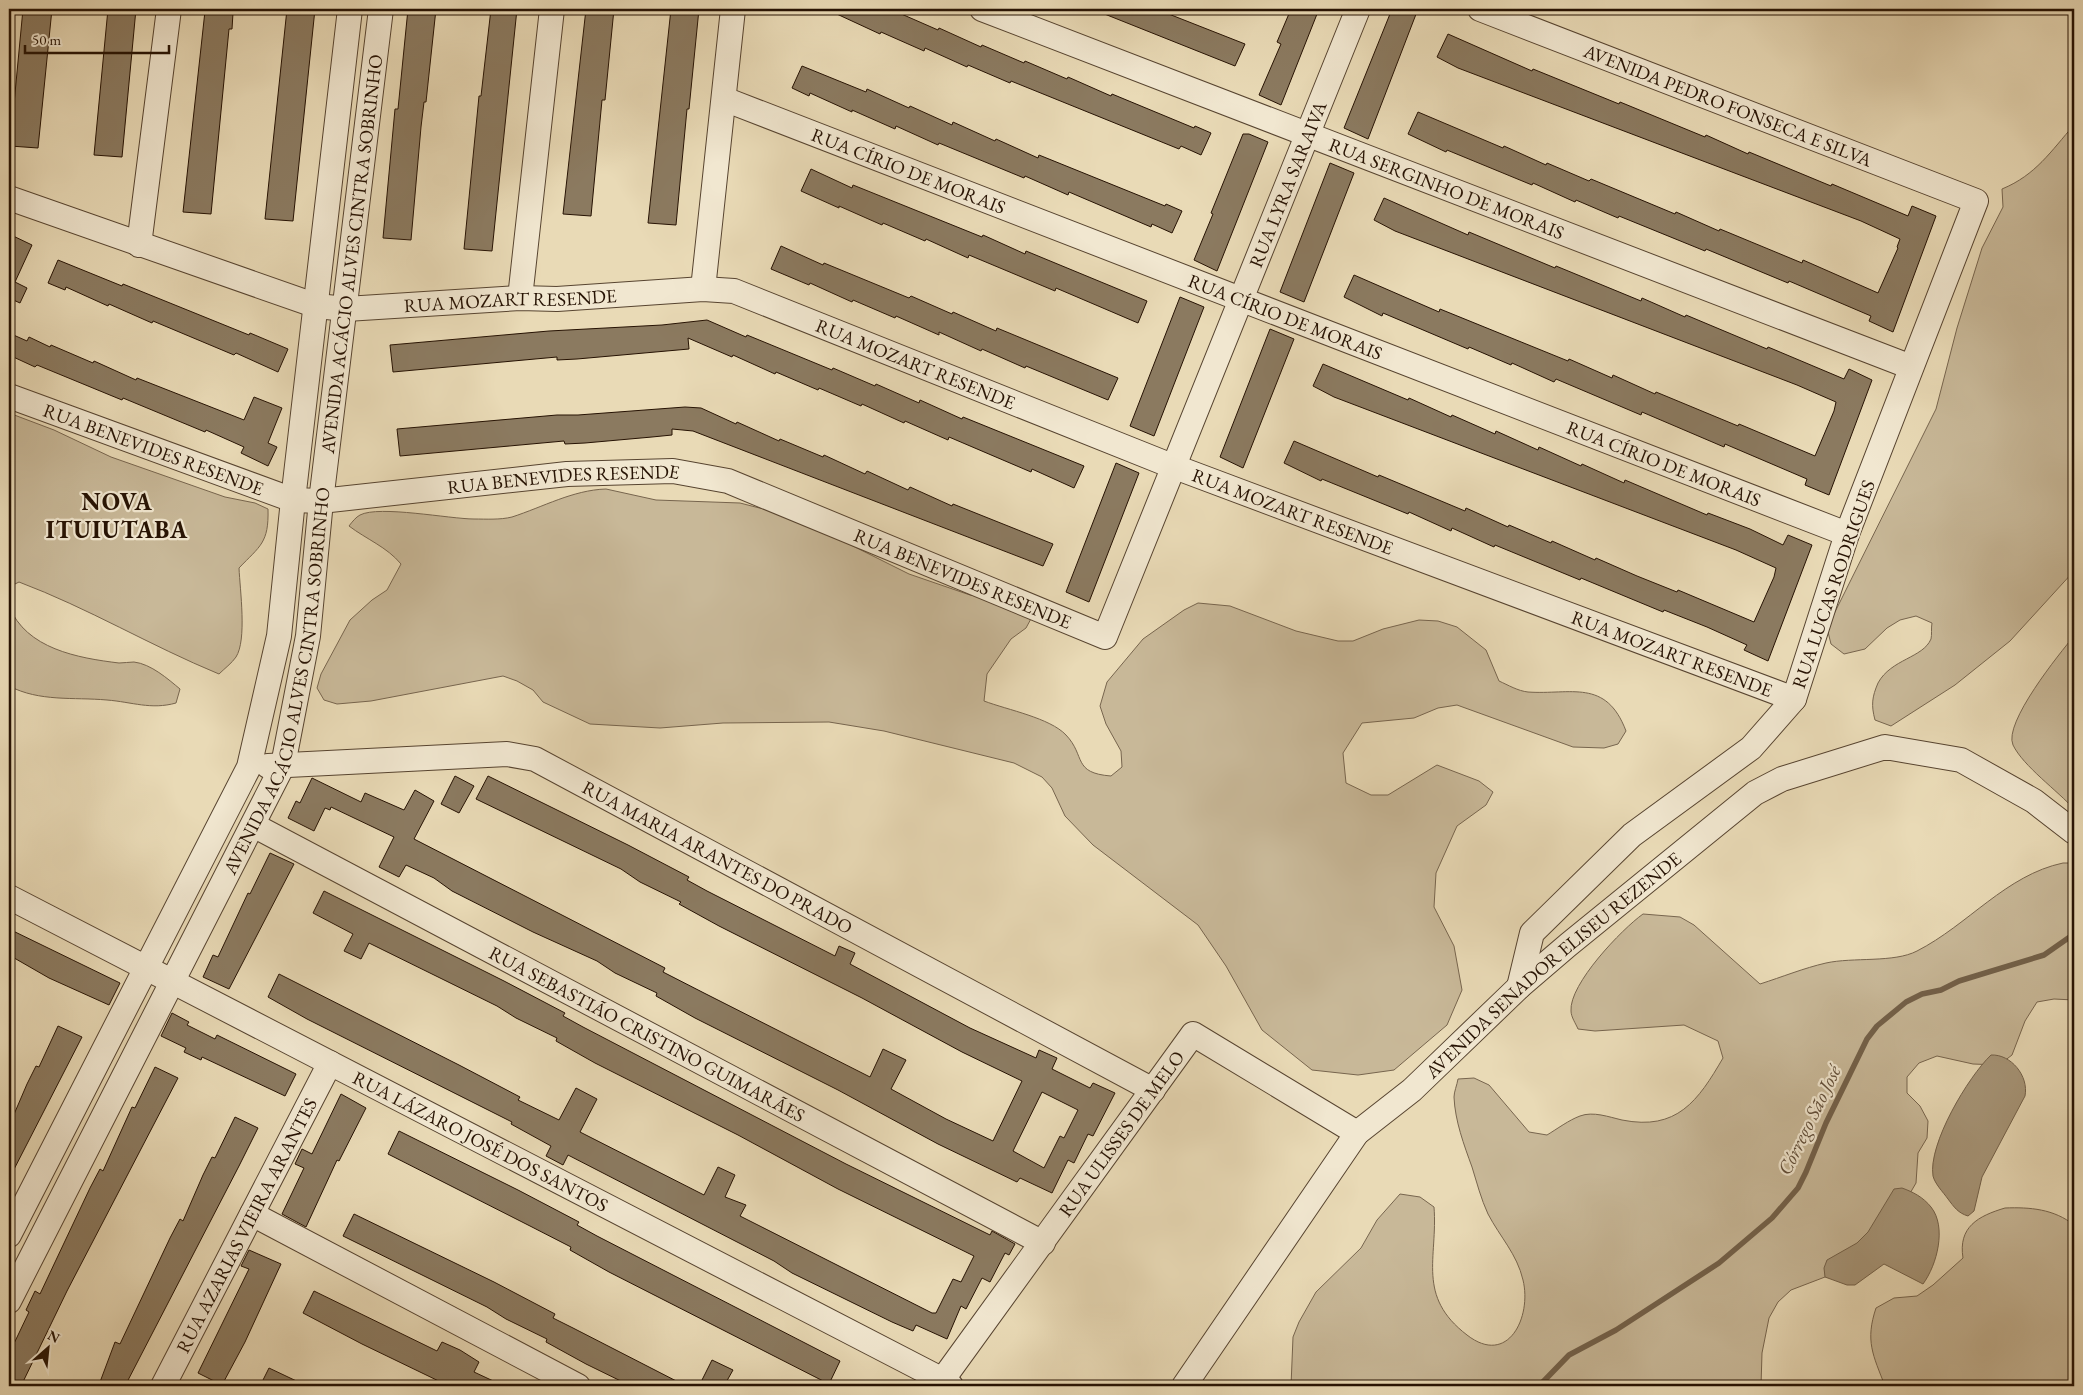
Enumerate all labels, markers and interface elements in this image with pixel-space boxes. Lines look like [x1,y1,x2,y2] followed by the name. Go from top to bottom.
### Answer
[25,22,169,54] scale bar
[32,30,61,49] text: 50 m
[1579,38,1877,173] street label: AVENIDA PEDRO FONSECA E SILVA
[315,53,388,456] street label: AVENIDA ACÁCIO ALVES CINTRA SOBRINHO
[1243,97,1333,271] street label: RUA LYRA SARAIVA
[808,122,1009,220] street label: RUA CÍRIO DE MORAIS
[1325,132,1568,245] street label: RUA SERGINHO DE MORAIS
[1185,268,1386,366] street label: RUA CÍRIO DE MORAIS
[403,283,618,318] street label: RUA MOZART RESENDE
[812,313,1019,415] street label: RUA MOZART RESENDE
[40,398,267,501] street label: RUA BENEVIDES RESENDE
[1563,415,1765,513] street label: RUA CÍRIO DE MORAIS
[446,458,682,500] street label: RUA BENEVIDES RESENDE
[1189,463,1397,561] street label: RUA MOZART RESENDE
[1786,477,1881,692] street label: RUA LUCAS RODRIGUES
[46,486,188,545] district label: NOVA ITUIUTABA
[217,486,336,880] street label: AVENIDA ACÁCIO ALVES CINTRA SOBRINHO
[850,523,1075,635] street label: RUA BENEVIDES RESENDE
[1568,605,1776,703] street label: RUA MOZART RESENDE
[578,775,857,940] street label: RUA MARIA ARANTES DO PRADO
[1419,846,1687,1085] street label: AVENIDA SENADOR ELISEU REZENDE
[485,940,809,1128] street label: RUA SEBASTIÃO CRISTINO GUIMARÃES
[1053,1045,1190,1222] street label: RUA ULISSES DE MELO
[1771,1059,1848,1179] water label: Córrego São José
[349,1065,612,1218] street label: RUA LÁZARO JOSÉ DOS SANTOS
[170,1093,323,1357] street label: RUA AZARIAS VIEIRA ARANTES
[22,1322,72,1372] north arrow
[45,1326,64,1347] text: N

